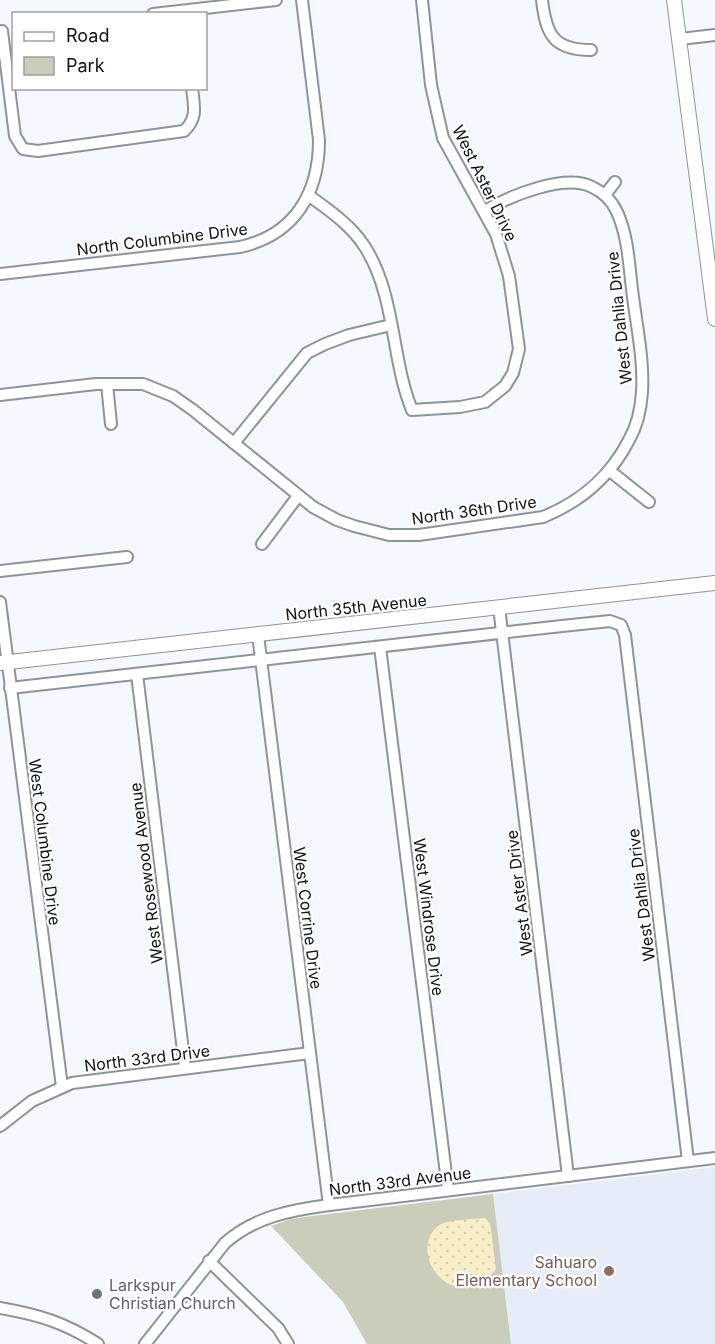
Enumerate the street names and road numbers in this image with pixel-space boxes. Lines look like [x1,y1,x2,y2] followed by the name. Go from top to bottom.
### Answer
[448,122,522,244] street label: West Aster Drive
[75,219,249,259] street label: North Columbine Drive
[602,251,636,385] street label: West Dahlia Drive
[410,491,538,529] street label: North 36th Drive
[284,590,428,624] street label: North 35th Avenue
[25,758,65,926] street label: West Columbine Drive
[125,781,167,965] street label: West Rosewood Avenue
[623,828,659,962] street label: West Dahlia Drive
[501,829,537,957] street label: West Aster Drive
[409,837,449,997] street label: West Windrose Drive
[289,846,327,990] street label: West Corrine Drive
[83,1040,211,1076] street label: North 33rd Drive
[328,1162,472,1200] street label: North 33rd Avenue

